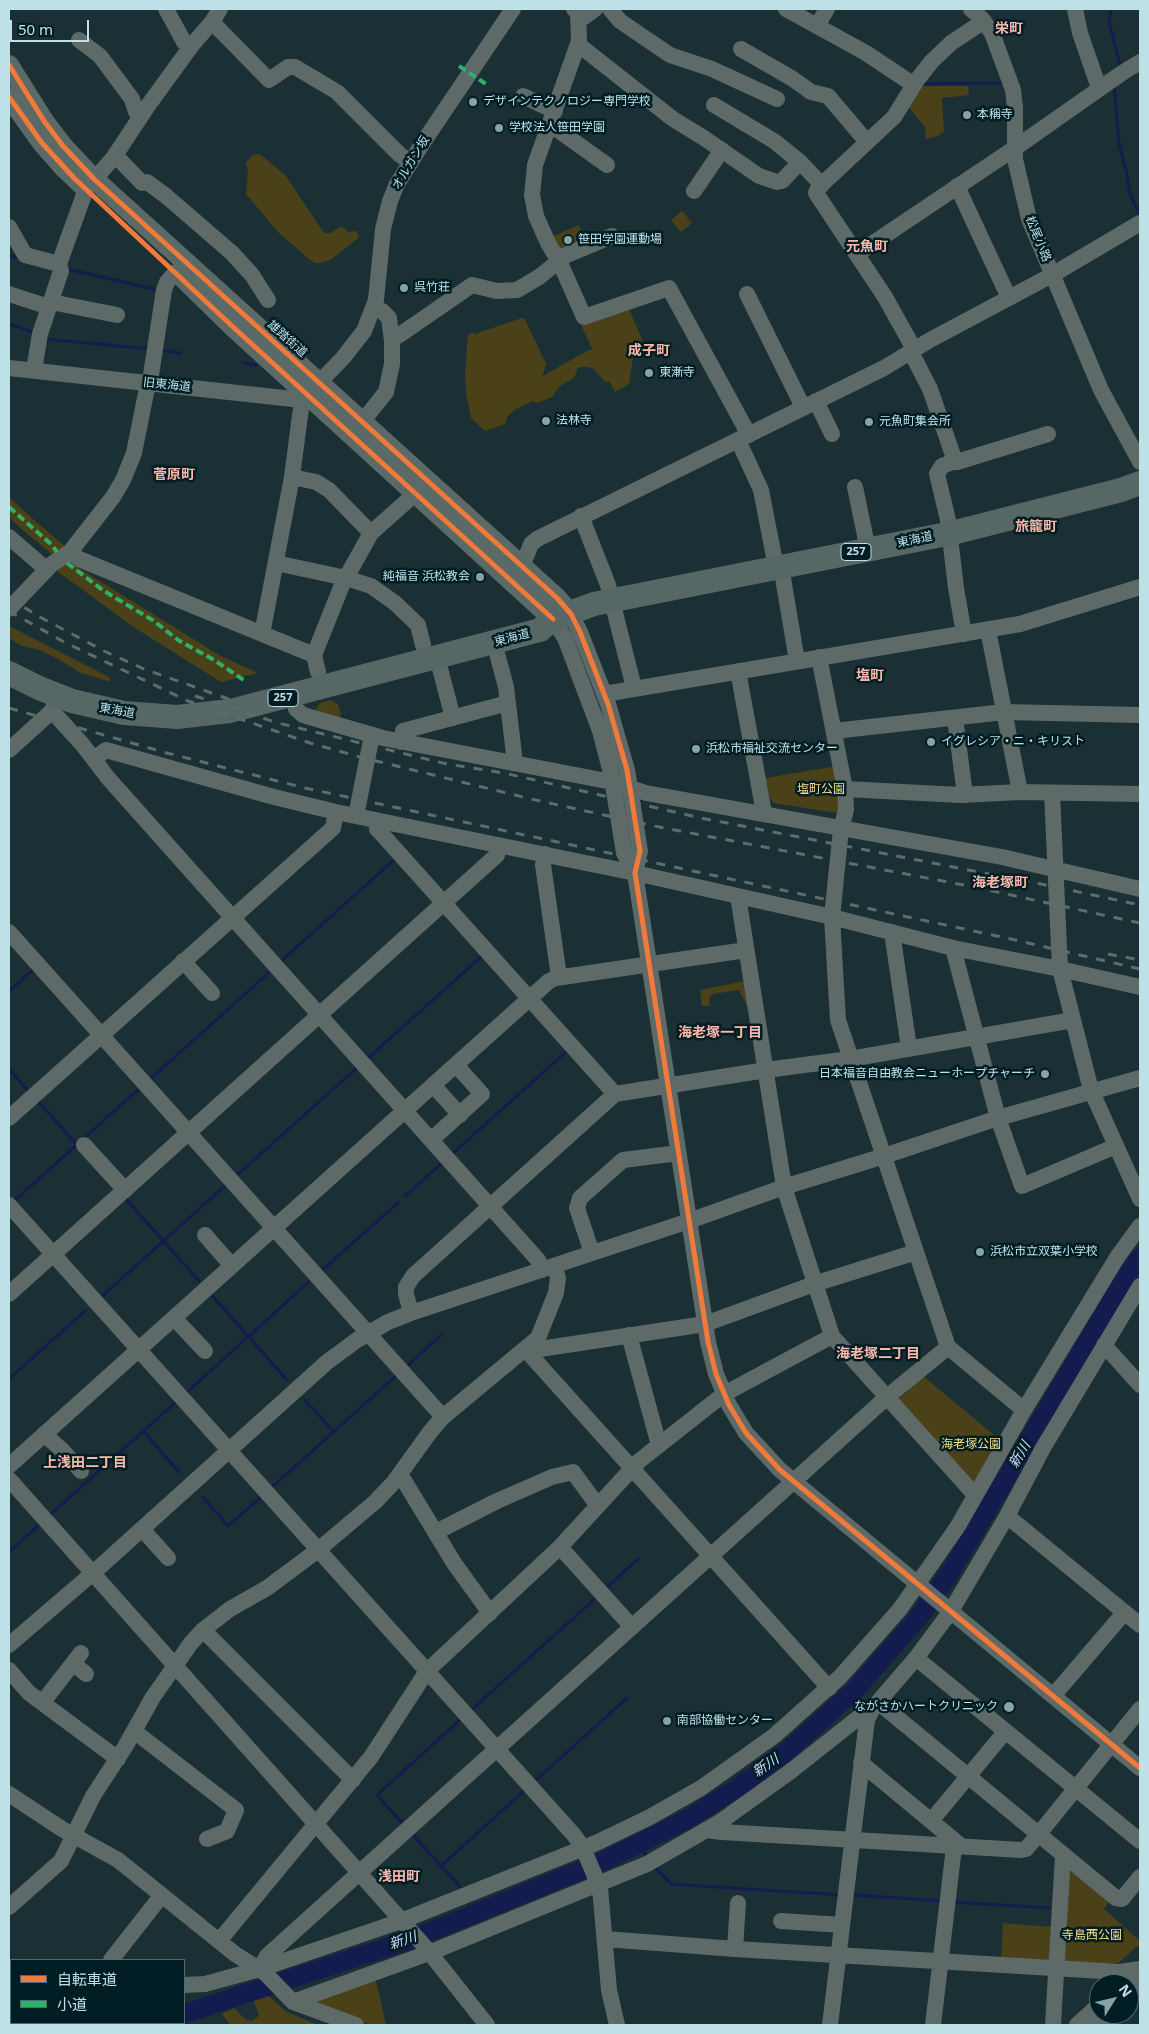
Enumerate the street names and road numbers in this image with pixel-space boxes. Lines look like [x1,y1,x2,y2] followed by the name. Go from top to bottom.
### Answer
[389,134,433,192] street label: オルガン坂
[1022,214,1054,264] street label: 松尾小路
[264,318,310,360] street label: 雄踏街道
[142,375,192,395] street label: 旧東海道
[896,529,934,551] street label: 東海道
[841,544,871,560] road number: 257
[493,626,531,650] street label: 東海道
[268,690,298,706] road number: 257
[98,701,136,721] street label: 東海道

